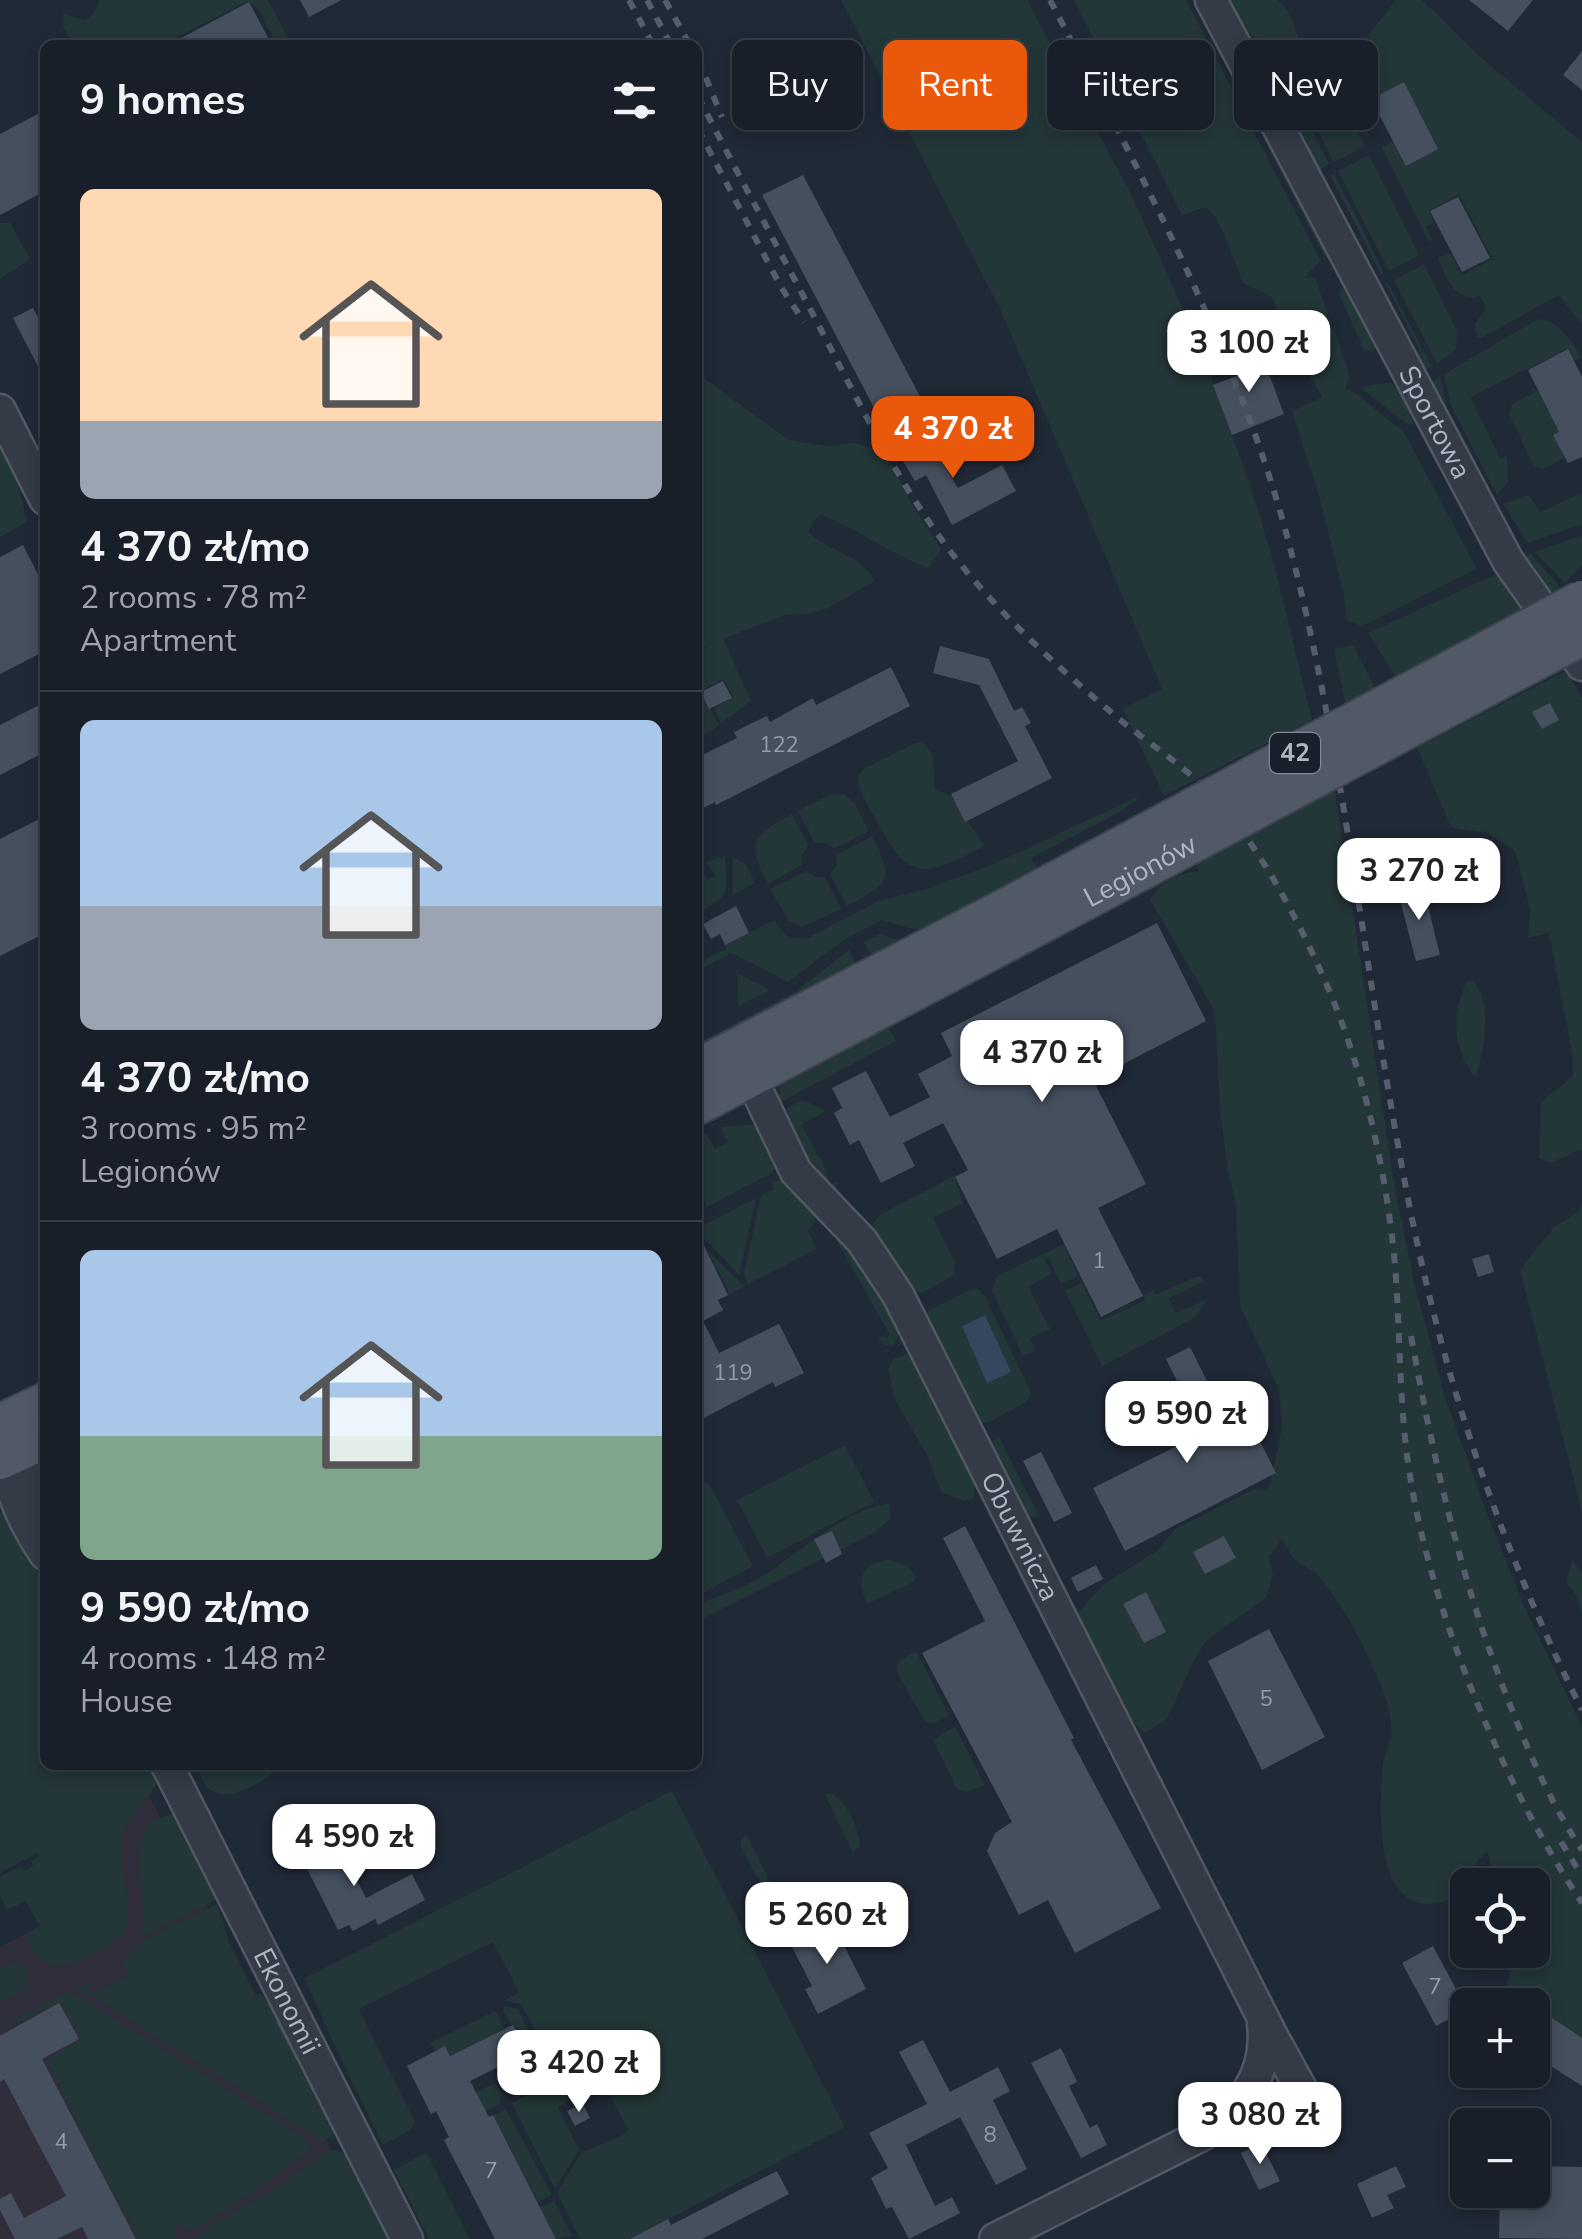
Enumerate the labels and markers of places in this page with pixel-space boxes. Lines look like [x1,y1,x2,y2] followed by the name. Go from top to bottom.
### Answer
[1146,310,1352,395] pin: 3 100 zł
[850,396,1056,481] pin: 4 370 zł
[1316,838,1522,923] pin: 3 270 zł
[939,1020,1145,1105] pin: 4 370 zł
[1084,1381,1290,1466] pin: 9 590 zł
[251,1804,457,1889] pin: 4 590 zł
[724,1882,930,1967] pin: 5 260 zł
[476,2030,682,2115] pin: 3 420 zł
[1157,2082,1363,2167] pin: 3 080 zł

